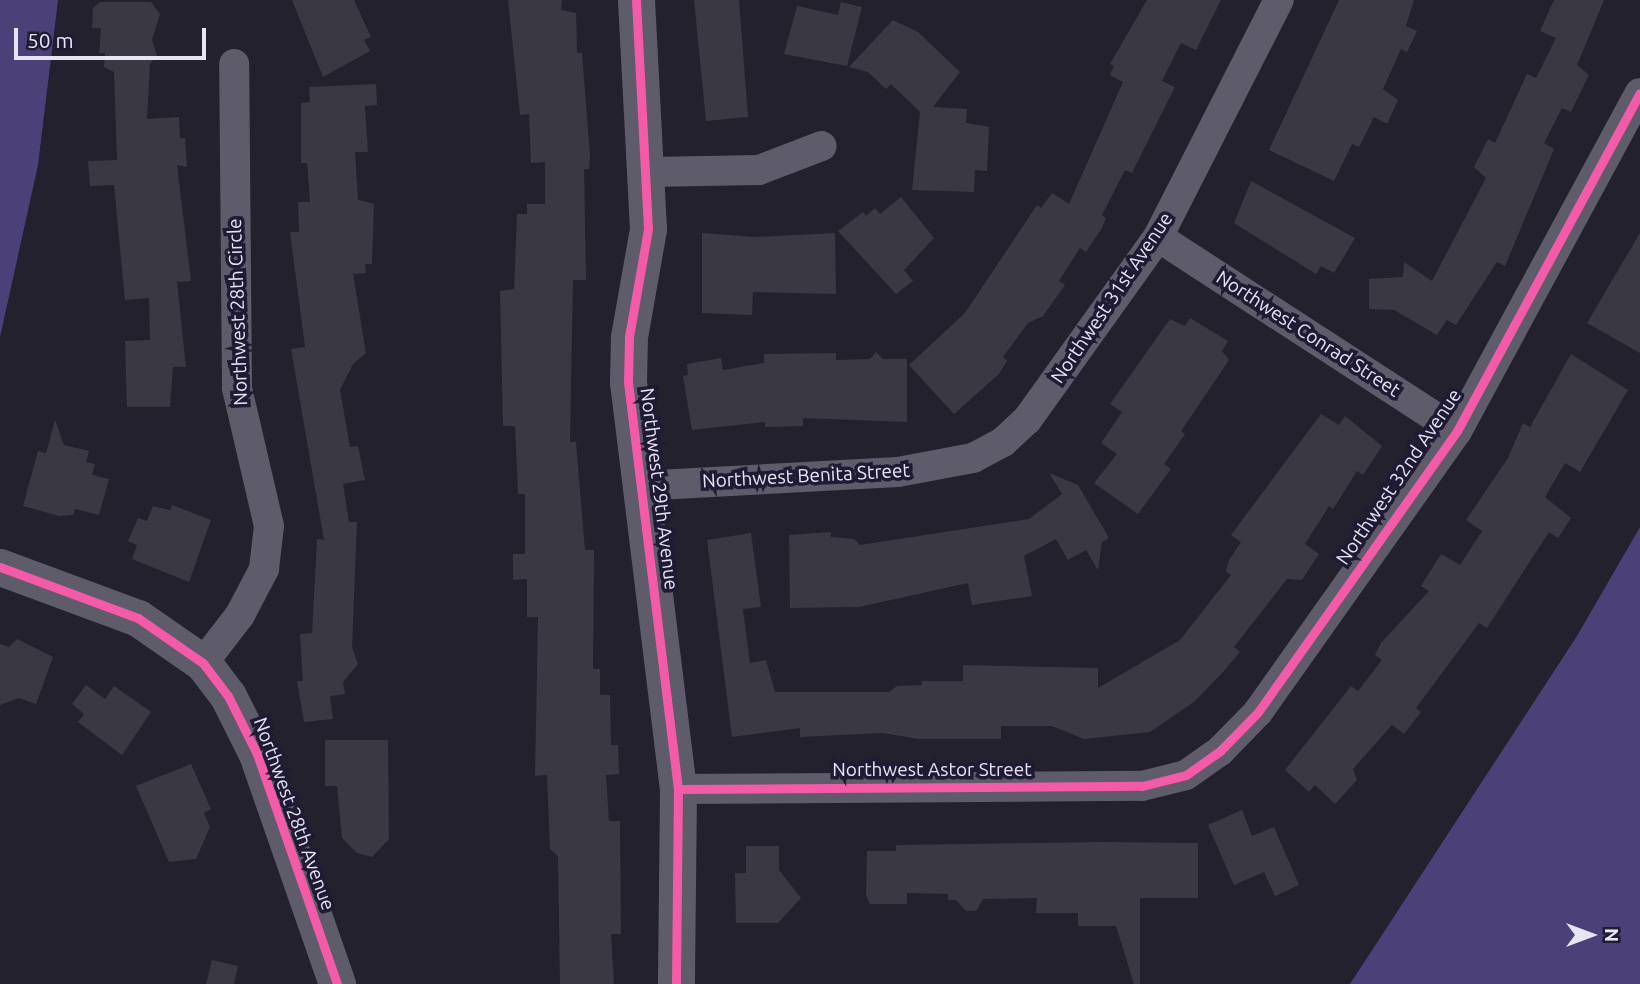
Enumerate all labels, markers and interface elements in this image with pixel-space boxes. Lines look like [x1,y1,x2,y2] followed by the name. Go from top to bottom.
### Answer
[18,14,210,58] scale bar
[27,28,74,52] text: 50 m
[1046,208,1178,388] street label: Northwest 31st Avenue
[223,218,253,406] street label: Northwest 28th Circle
[1212,266,1404,402] street label: Northwest Conrad Street
[1332,385,1466,569] street label: Northwest 32nd Avenue
[635,387,683,591] street label: Northwest 29th Avenue
[702,459,910,493] street label: Northwest Benita Street
[248,714,340,914] street label: Northwest 28th Avenue
[832,759,1032,781] street label: Northwest Astor Street
[1556,900,1626,970] north arrow
[1601,928,1623,942] text: N

